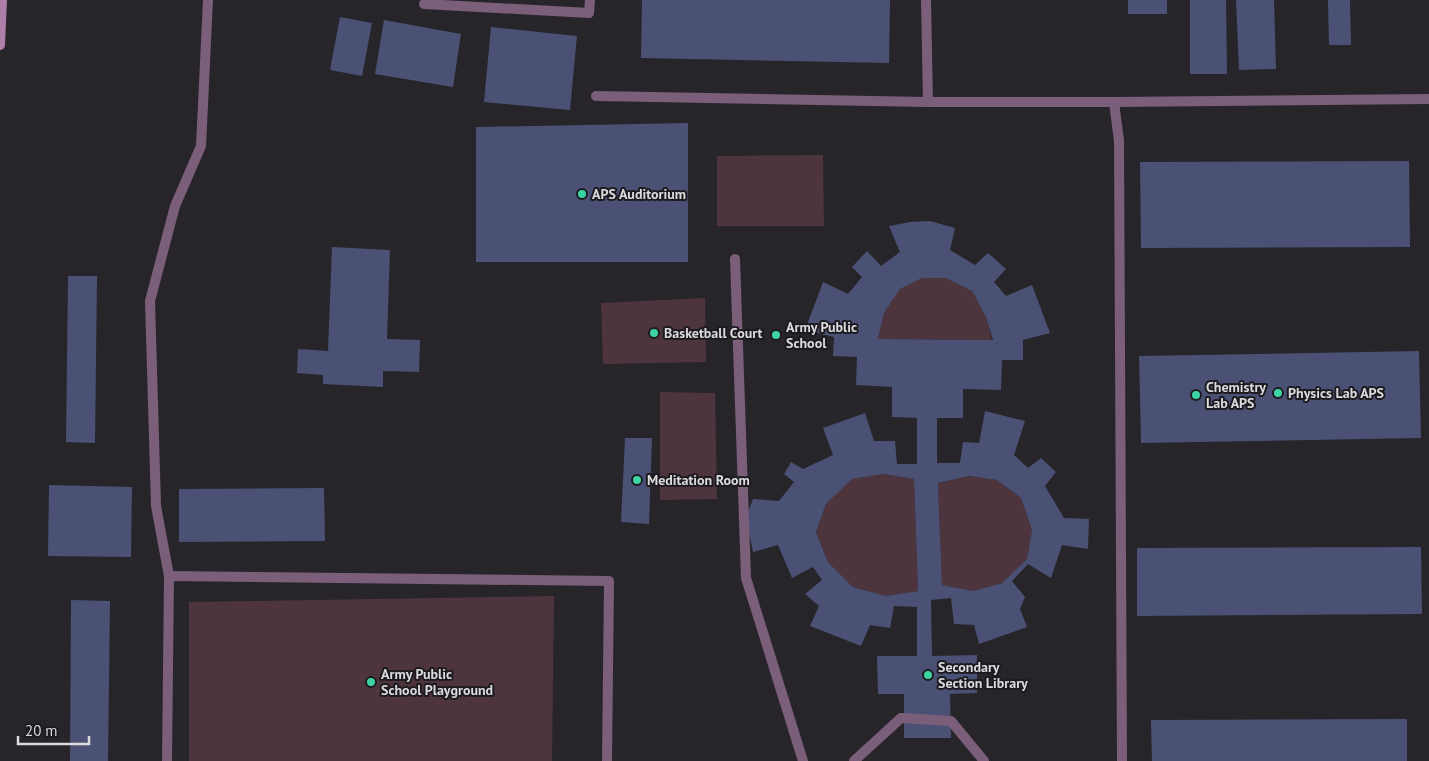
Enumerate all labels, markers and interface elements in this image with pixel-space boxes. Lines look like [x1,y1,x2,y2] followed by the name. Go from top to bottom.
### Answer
[592,185,686,203] place label: APS Auditorium
[576,188,588,200] marker: APS Auditorium
[786,318,857,352] place label: Army Public School
[664,324,763,342] place label: Basketball Court
[648,327,660,339] marker: Basketball Court
[770,329,782,341] marker: Army Public School
[1206,378,1266,412] place label: Chemistry Lab APS
[1288,384,1384,402] place label: Physics Lab APS
[1272,387,1284,399] marker: Physics Lab APS
[1190,389,1202,401] marker: Chemistry Lab APS
[647,471,750,489] place label: Meditation Room
[631,474,643,486] marker: Meditation Room
[938,658,1028,692] place label: Secondary Section Library
[381,665,493,699] place label: Army Public School Playground
[922,669,934,681] marker: Secondary Section Library
[365,676,377,688] marker: Army Public School Playground
[18,714,89,746] scale bar
[25,721,58,740] text: 20 m

